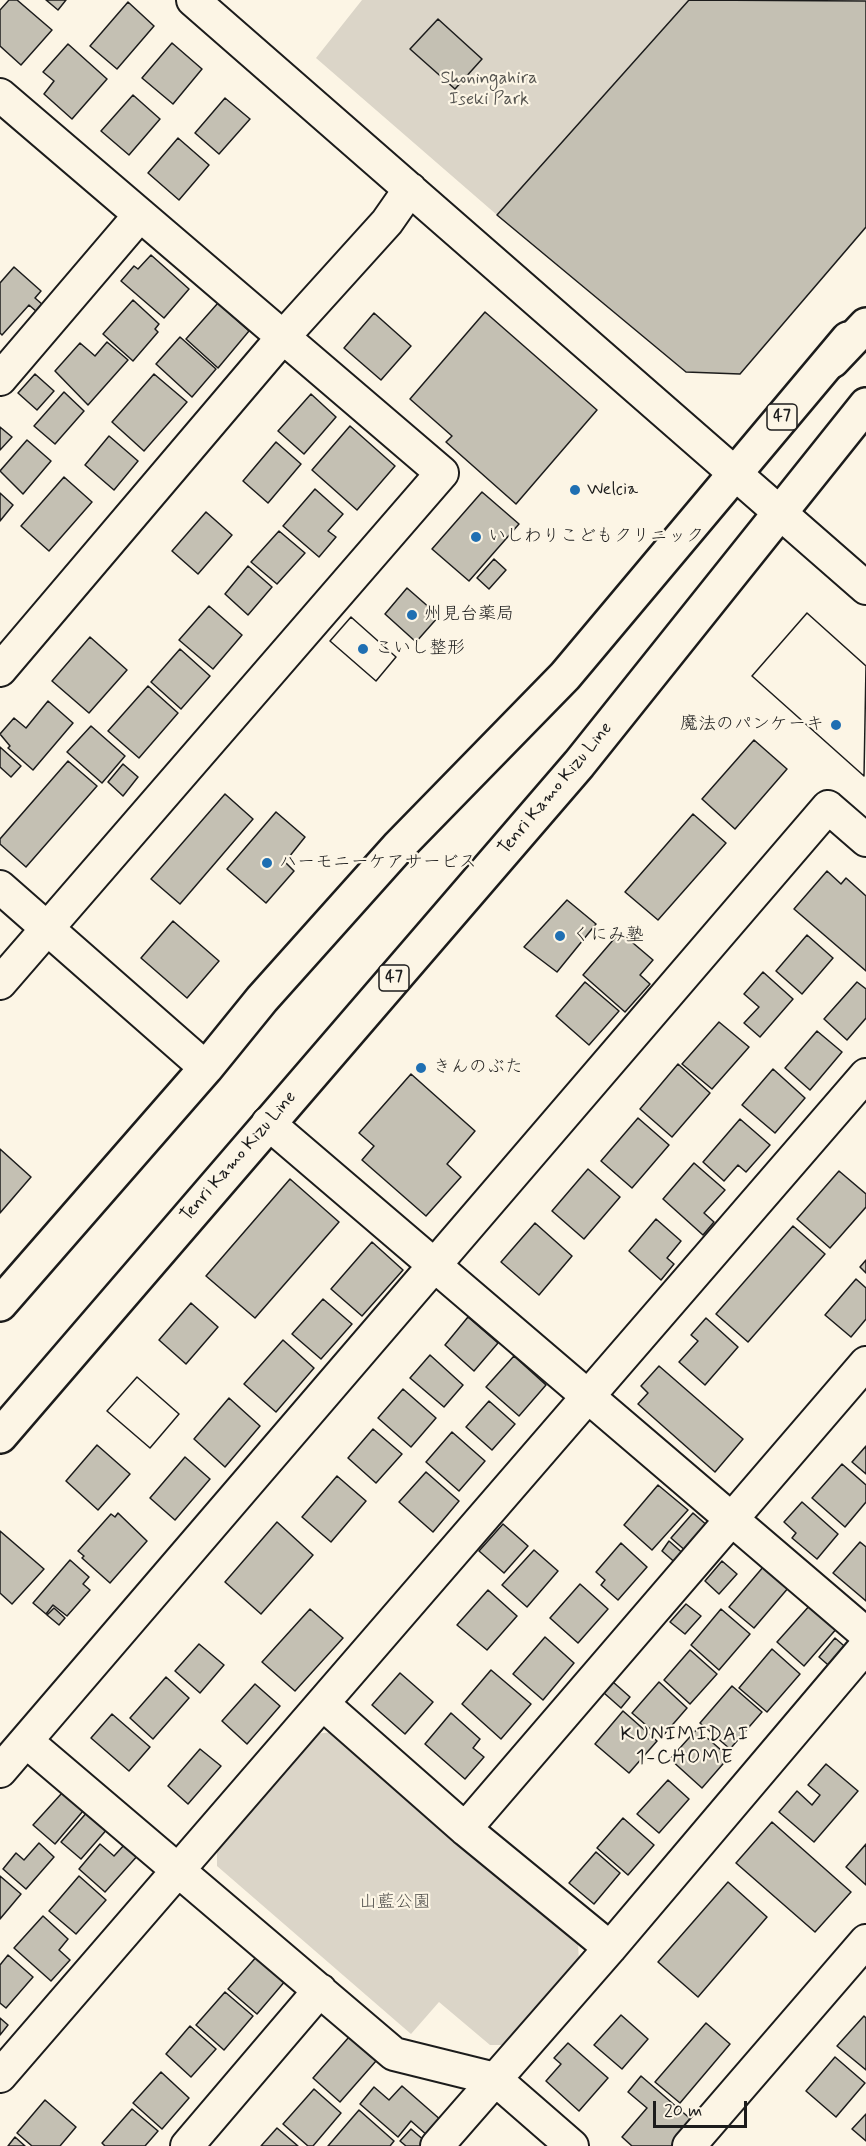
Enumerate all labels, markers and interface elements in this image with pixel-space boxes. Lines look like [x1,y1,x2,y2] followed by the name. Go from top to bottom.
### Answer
[441,68,537,110] park label: Shoningahira Iseki Park
[767,404,797,430] road number: 47
[587,479,638,501] place label: Welcia
[568,483,582,497] marker: Welcia
[488,526,704,548] place label: いしわりこどもクリニック
[469,530,483,544] marker: いしわりこどもクリニック
[424,604,514,626] place label: 州見台薬局
[405,608,419,622] marker: 州見台薬局
[375,638,465,660] place label: こいし整形
[356,642,370,656] marker: こいし整形
[680,714,824,736] place label: 魔法のパンケーキ
[829,718,843,732] marker: 魔法のパンケーキ
[494,719,618,859] street label: Tenri Kamo Kizu Line
[279,852,477,874] place label: ハーモニーケアサービス
[260,856,274,870] marker: ハーモニーケアサービス
[572,925,644,947] place label: くにみ塾
[553,929,567,943] marker: くにみ塾
[379,965,409,991] road number: 47
[433,1057,523,1079] place label: きんのぶた
[414,1061,428,1075] marker: きんのぶた
[176,1087,302,1227] street label: Tenri Kamo Kizu Line
[622,1724,748,1771] district label: KUNIMIDAI 1-CHOME
[359,1892,431,1914] park label: 山藍公園
[656,2089,750,2127] scale bar
[664,2099,702,2123] text: 20 m

